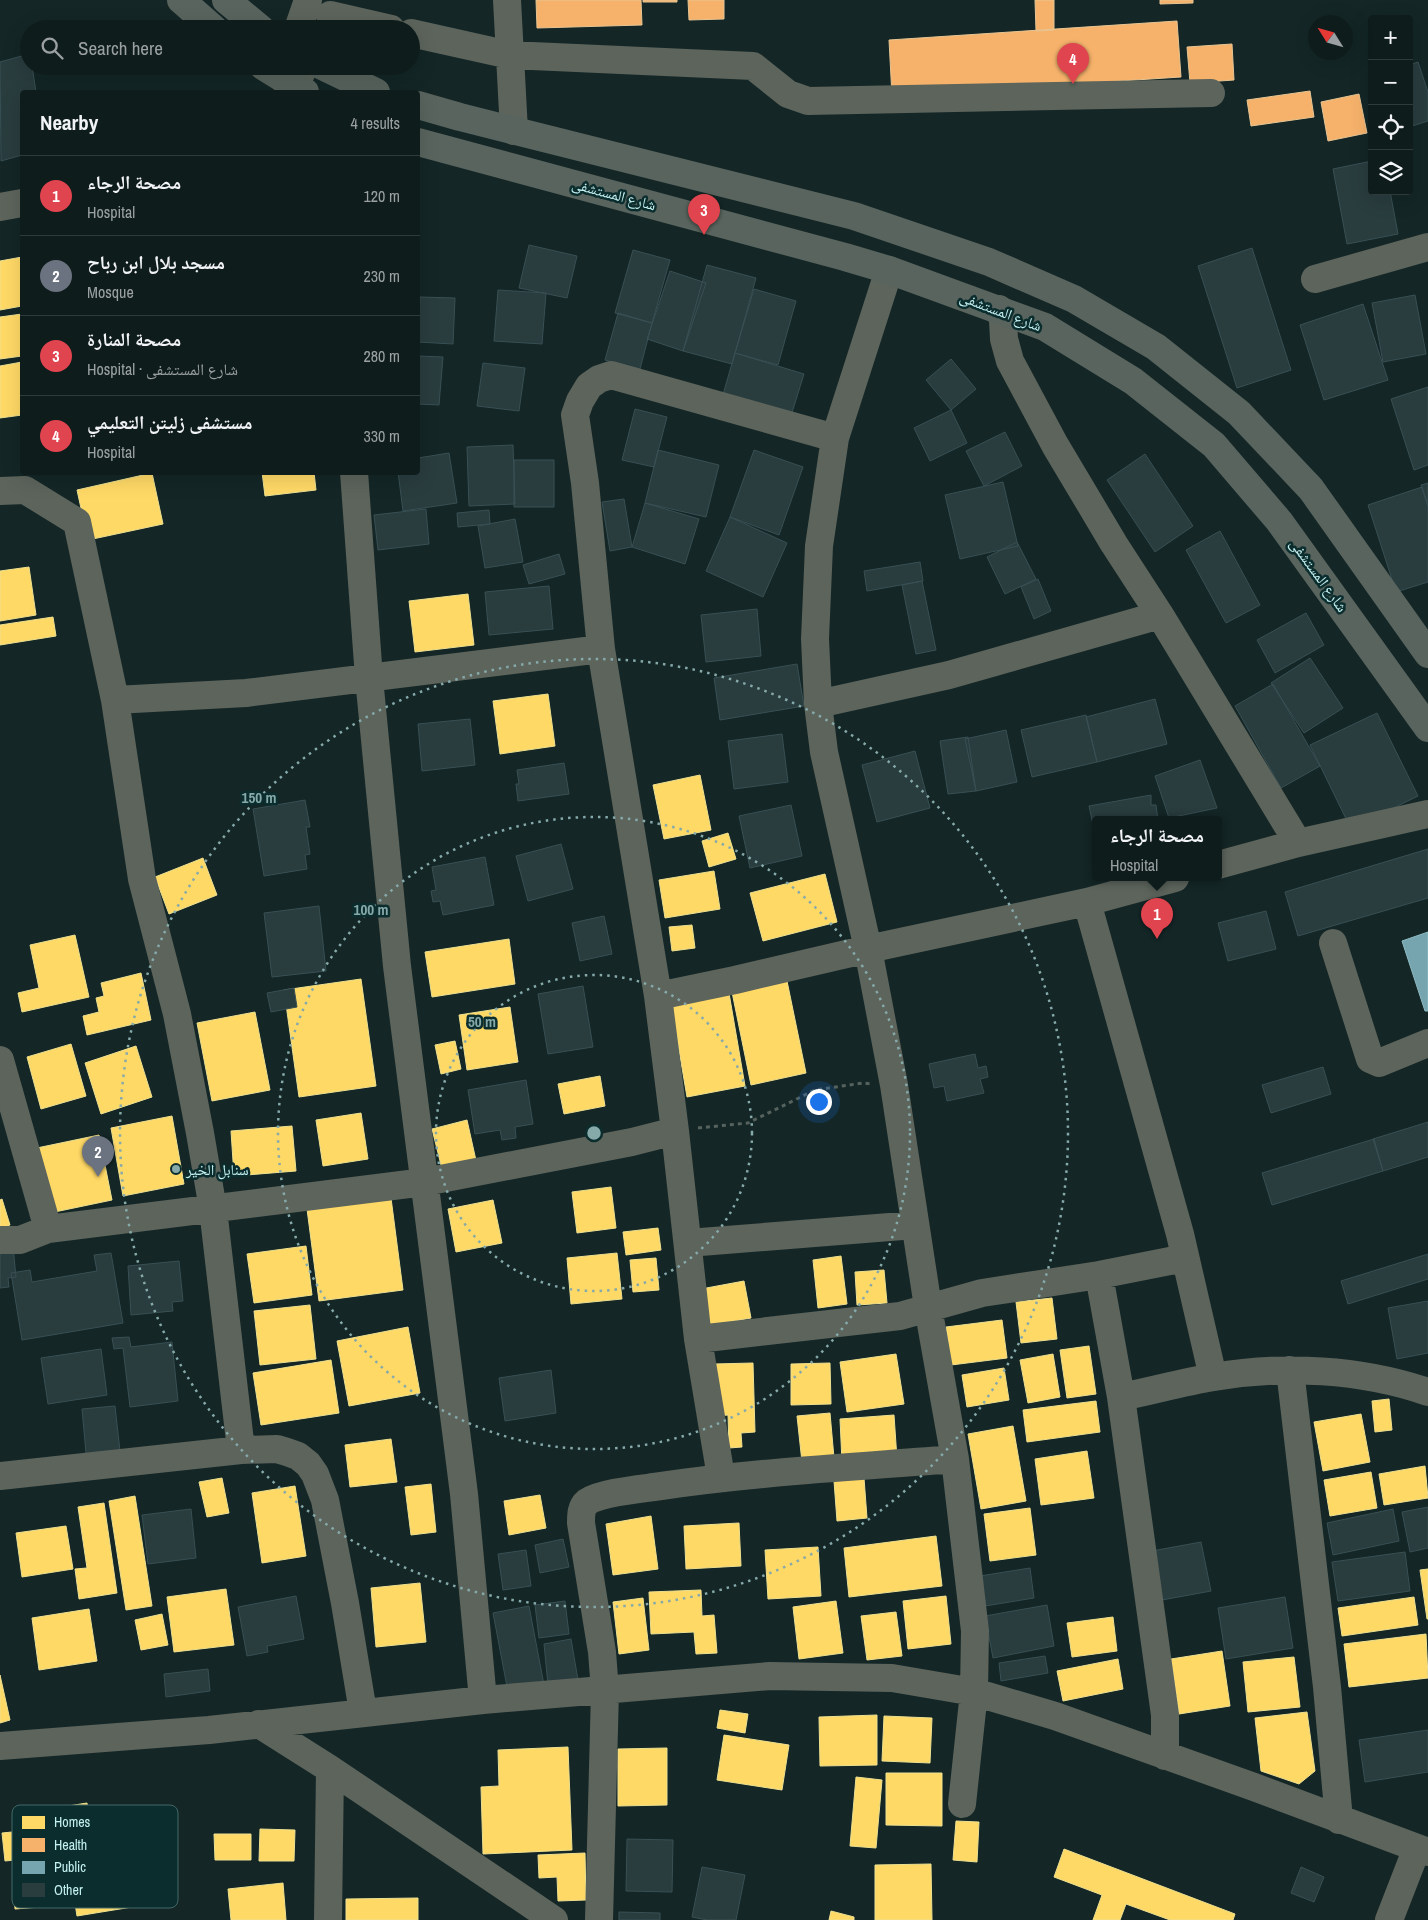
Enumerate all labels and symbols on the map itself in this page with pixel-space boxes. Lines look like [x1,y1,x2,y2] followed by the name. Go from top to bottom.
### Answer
[1308,15,1353,60] north arrow
[1057,43,1089,84] pin: 4
[570,173,659,215] street label: شارع المستشفى
[688,194,720,235] pin: 3
[957,286,1045,336] street label: شارع المستشفى
[1285,534,1353,616] street label: شارع المستشفى
[242,787,276,808] text: 150 m
[1141,898,1173,939] pin: 1
[354,899,388,920] text: 100 m
[468,1011,496,1032] text: 50 m
[806,1089,832,1115] your location
[585,1124,603,1142] centre of rings
[82,1136,114,1177] pin: 2
[185,1159,249,1180] place label: سنابل الخير
[170,1163,182,1175] marker: سنابل الخير
[12,1805,178,1908] legend
[54,1813,91,1831] text: Homes
[54,1836,87,1854] text: Health
[54,1858,86,1876] text: Public
[54,1881,83,1899] text: Other

